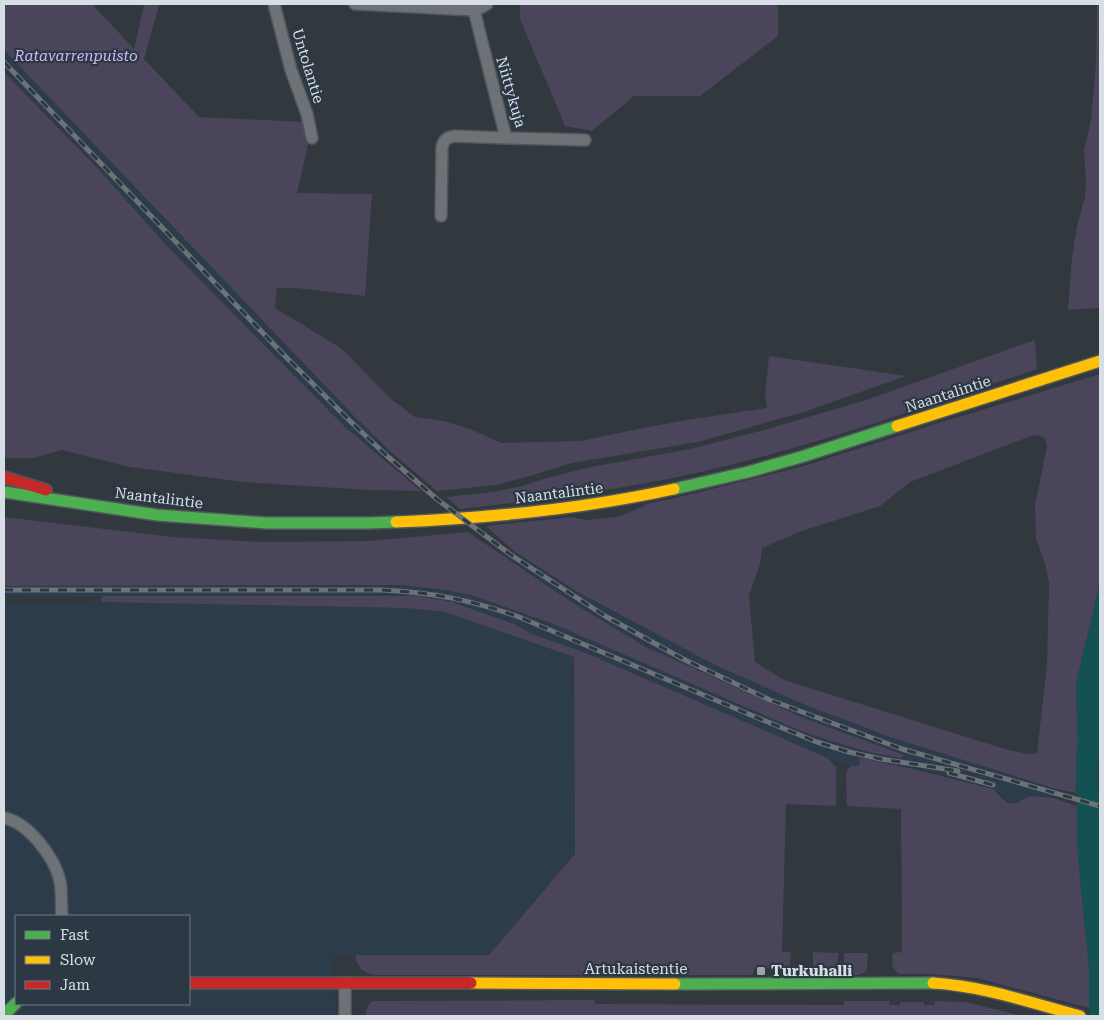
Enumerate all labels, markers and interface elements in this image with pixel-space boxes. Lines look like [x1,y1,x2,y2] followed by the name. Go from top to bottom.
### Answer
[288,26,328,106] street label: Untolantie
[13,47,138,65] park label: Ratavarrenpuisto
[492,54,530,130] street label: Niittykuja
[903,372,993,416] street label: Naantalintie
[514,479,604,507] street label: Naantalintie
[114,484,204,512] street label: Naantalintie
[15,915,190,1005] legend
[60,926,90,944] text: Fast
[60,951,96,969] text: Slow
[585,960,687,978] street label: Artukaistentie
[771,962,852,980] place label: Turkuhalli
[755,965,767,977] marker: Turkuhalli
[60,976,90,994] text: Jam

